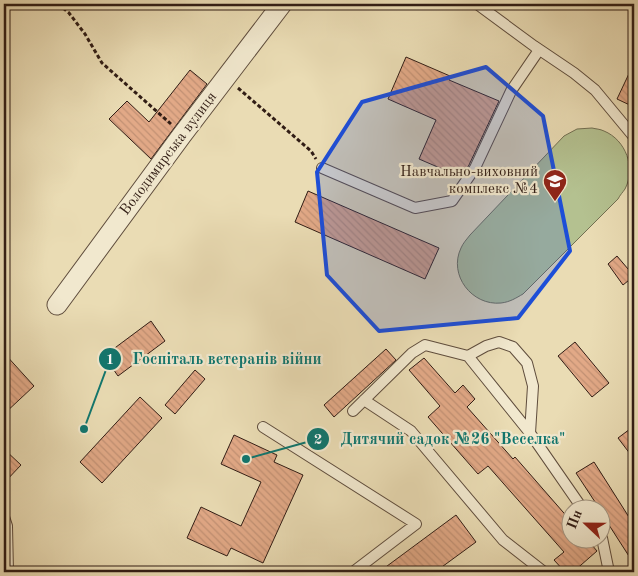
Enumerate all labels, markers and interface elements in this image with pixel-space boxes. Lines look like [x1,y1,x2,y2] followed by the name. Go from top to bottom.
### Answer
[118,89,220,218] street label: Володимирська вулиця
[400,165,538,197] place label: Навчально-виховний комплекс №4
[542,168,568,202] school or university icon: Навчально-виховний комплекс №4
[97,343,332,374] callout: Госпіталь ветеранів війни
[132,352,322,368] text: Госпіталь ветеранів війни
[106,353,114,368] text: 1
[306,423,575,454] callout: Дитячий садок №26 "Веселка"
[341,432,565,448] text: Дитячий садок №26 "Веселка"
[314,433,322,448] text: 2
[560,498,610,548] north arrow
[565,508,585,531] text: Пн

